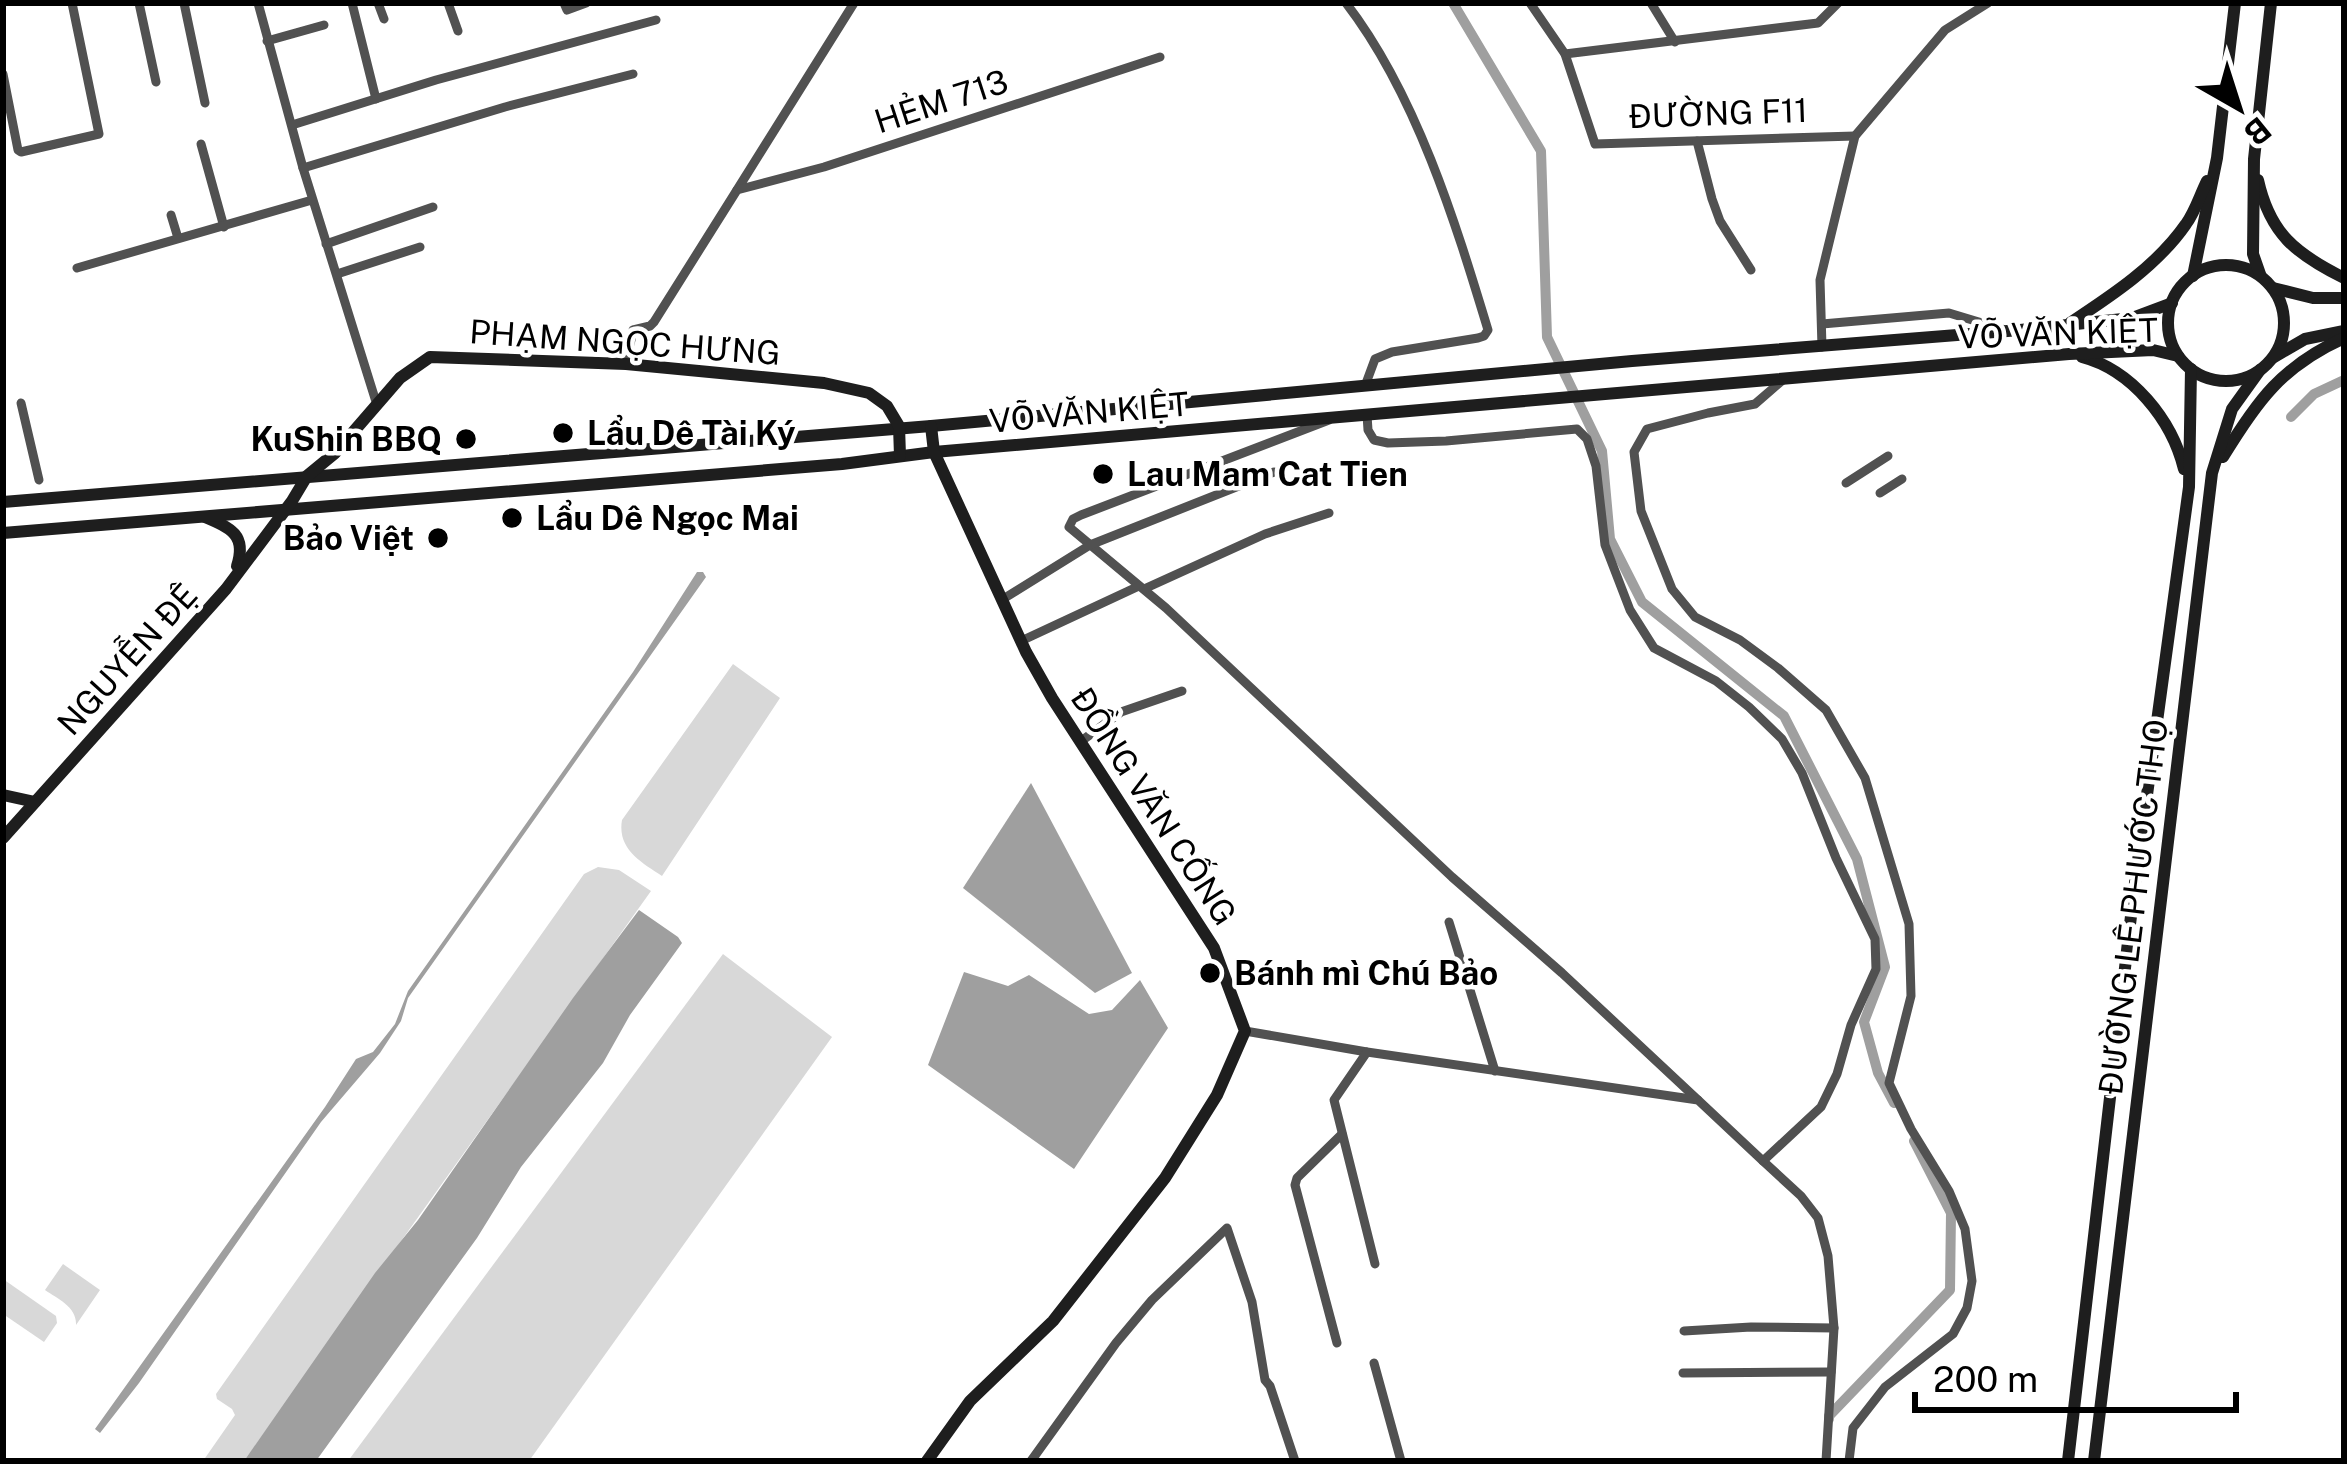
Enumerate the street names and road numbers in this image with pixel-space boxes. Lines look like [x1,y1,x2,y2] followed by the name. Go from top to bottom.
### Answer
[869,60,1012,140] street label: HẺM 713
[1628,90,1808,135] street label: ĐƯỜNG F11
[1957,310,2159,355] street label: VÕ VĂN KIỆT
[468,312,782,372] street label: PHẠM NGỌC HƯNG
[987,383,1190,440] street label: VÕ VĂN KIỆT
[46,572,205,742] street label: NGUYỄN ĐỆ
[1063,678,1248,932] street label: ĐỒNG VĂN CỐNG
[2090,717,2175,1097] street label: ĐƯỜNG LÊ PHƯỚC THỌ

